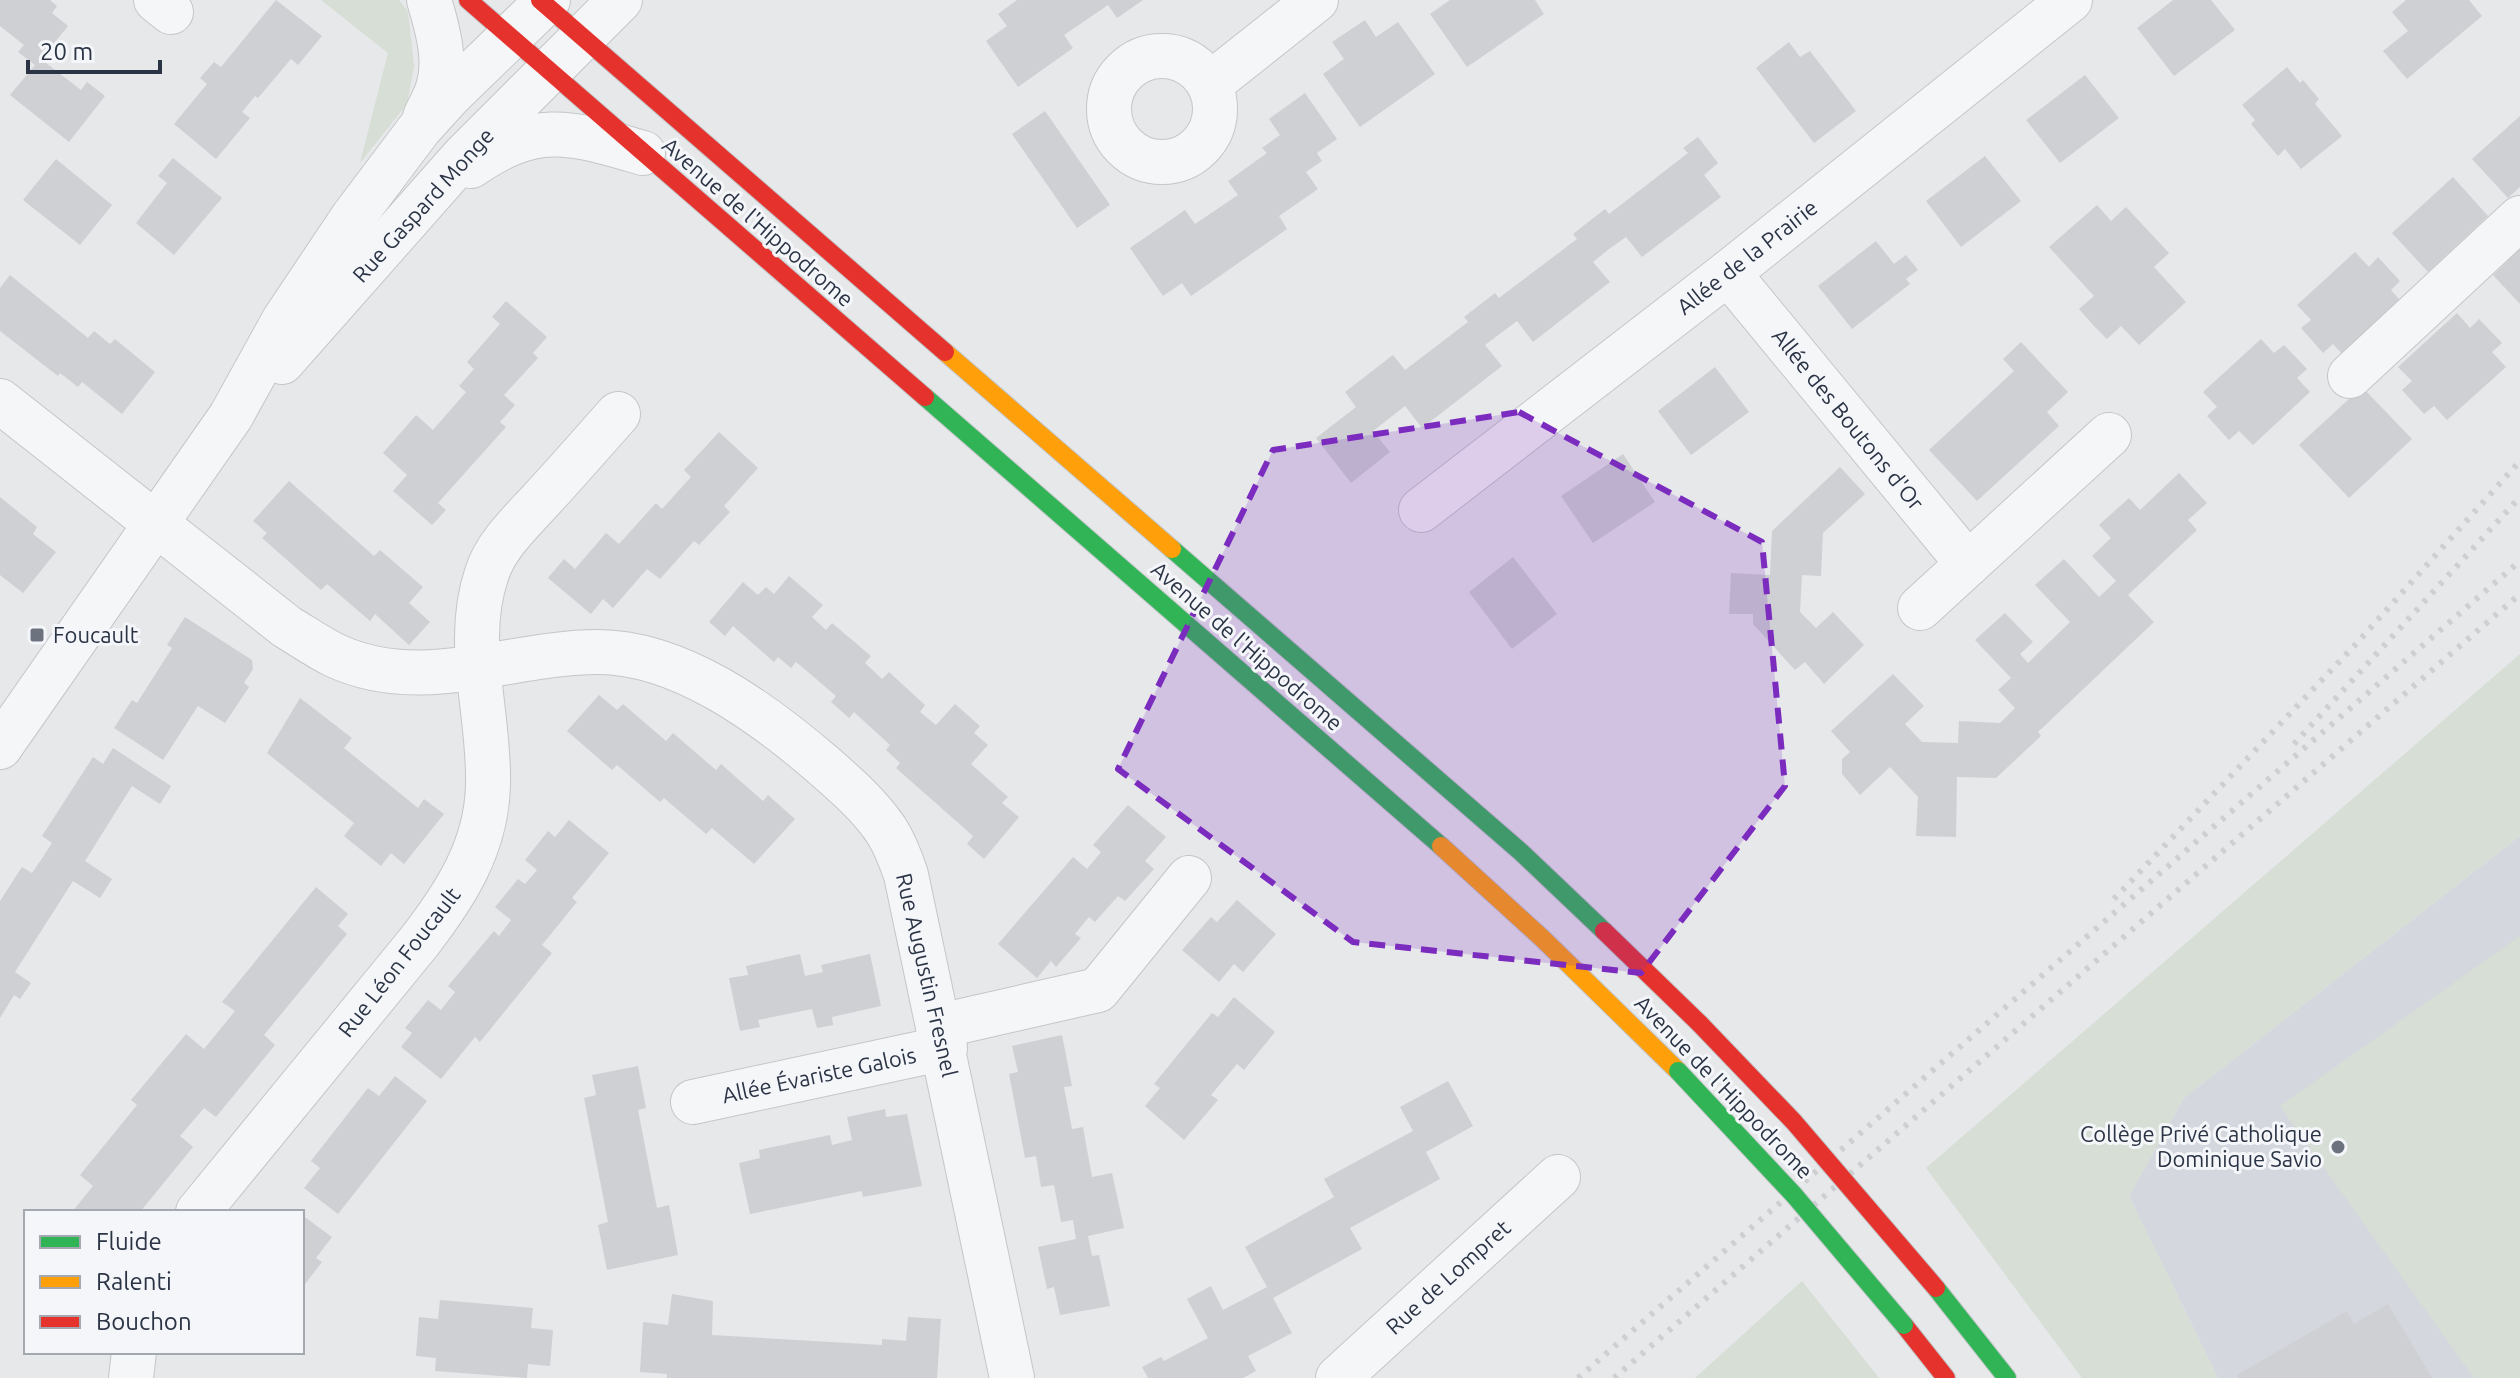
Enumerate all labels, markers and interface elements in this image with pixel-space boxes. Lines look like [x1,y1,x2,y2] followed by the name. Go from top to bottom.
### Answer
[28,24,160,74] scale bar
[40,38,93,65] text: 20 m
[347,122,498,287] street label: Rue Gaspard Monge
[658,132,859,311] street label: Avenue de l'Hippodrome
[1671,194,1822,319] street label: Allée de la Prairie
[1768,323,1930,515] street label: Allée des Boutons d'Or
[1147,556,1348,735] street label: Avenue de l'Hippodrome
[53,622,139,647] place label: Foucault
[28,626,46,644] marker: Foucault
[892,871,963,1079] street label: Rue Augustin Fresnel
[333,882,465,1041] street label: Rue Léon Foucault
[1630,990,1818,1183] street label: Avenue de l'Hippodrome
[719,1041,918,1107] street label: Allée Évariste Galois
[2080,1121,2322,1171] place label: Collège Privé Catholique Dominique Savio
[2329,1138,2347,1156] marker: Collège Privé Catholique Dominique Savio
[24,1210,304,1354] legend
[1380,1214,1515,1339] street label: Rue de Lompret
[96,1228,162,1255] text: Fluide
[96,1268,172,1295] text: Ralenti
[96,1308,192,1335] text: Bouchon

